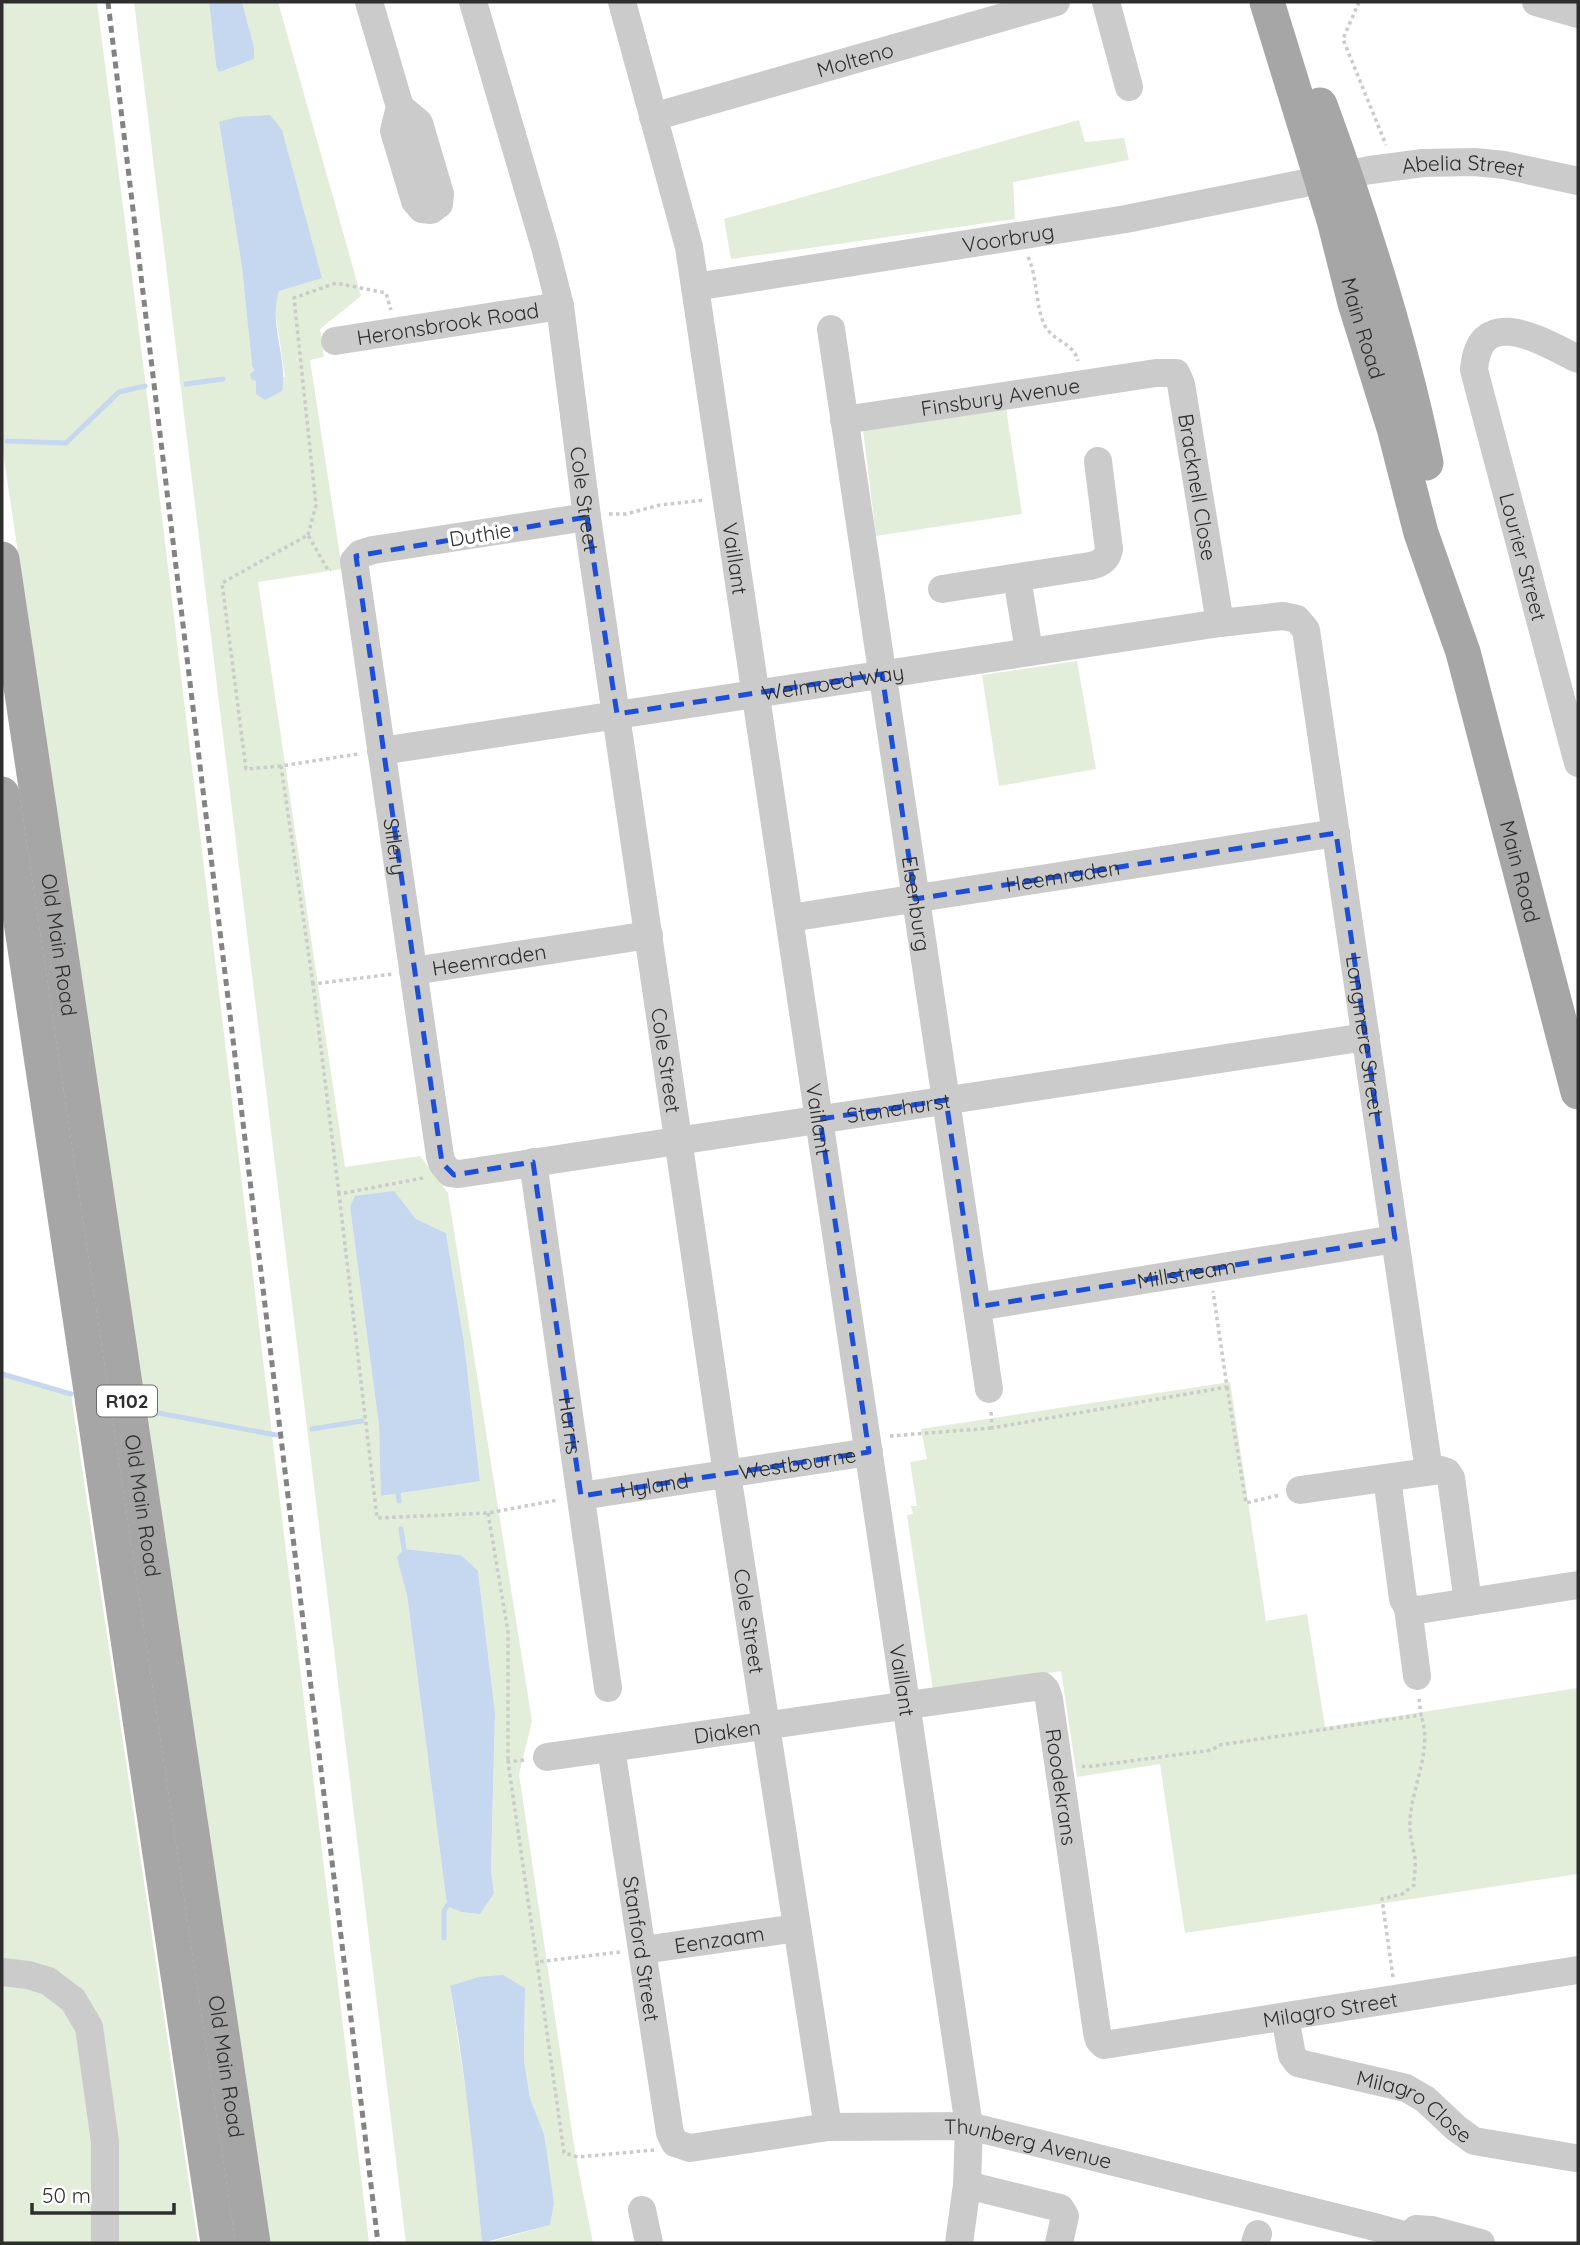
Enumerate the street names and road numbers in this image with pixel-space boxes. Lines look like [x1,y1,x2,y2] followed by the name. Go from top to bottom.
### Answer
[814,36,896,83] street label: Molteno
[1400,149,1527,182] street label: Abelia Street
[960,218,1056,258] street label: Voorbrug
[1336,275,1391,382] street label: Main Road
[355,296,541,350] street label: Heronsbrook Road
[919,372,1082,421] street label: Finsbury Avenue
[1173,412,1223,562] street label: Bracknell Close
[565,445,605,554] street label: Cole Street
[1494,490,1553,624] street label: Lourier Street
[447,516,513,552] street label: Duthie
[717,521,754,596] street label: Vaillant
[760,658,906,706] street label: Welmoed Way
[378,816,412,877] street label: Sillery
[1495,818,1546,925] street label: Main Road
[897,854,937,953] street label: Elsenburg
[1004,854,1122,897] street label: Heemraden
[36,872,83,1018] street label: Old Main Road
[430,938,548,981] street label: Heemraden
[1341,954,1390,1118] street label: Longmere Street
[646,1006,687,1115] street label: Cole Street
[801,1082,837,1157] street label: Vaillant
[845,1087,952,1128] street label: Stonehurst
[1135,1252,1238,1294] street label: Millstream
[97,1386,157,1416] road number: R102
[554,1395,588,1456] street label: Harris
[120,1433,167,1579] street label: Old Main Road
[737,1441,858,1485] street label: Westbourne
[618,1467,690,1503] street label: Hyland
[729,1567,771,1676] street label: Cole Street
[884,1642,921,1718] street label: Vaillant
[692,1714,762,1749] street label: Diaken
[1040,1727,1083,1847] street label: Roodekrans
[618,1874,666,2023] street label: Stanford Street
[672,1920,766,1958] street label: Eenzaam
[1261,1986,1399,2033] street label: Milagro Street
[203,1993,250,2139] street label: Old Main Road
[1354,2064,1477,2148] street label: Milagro Close
[944,2113,1115,2174] street label: Thunberg Avenue

